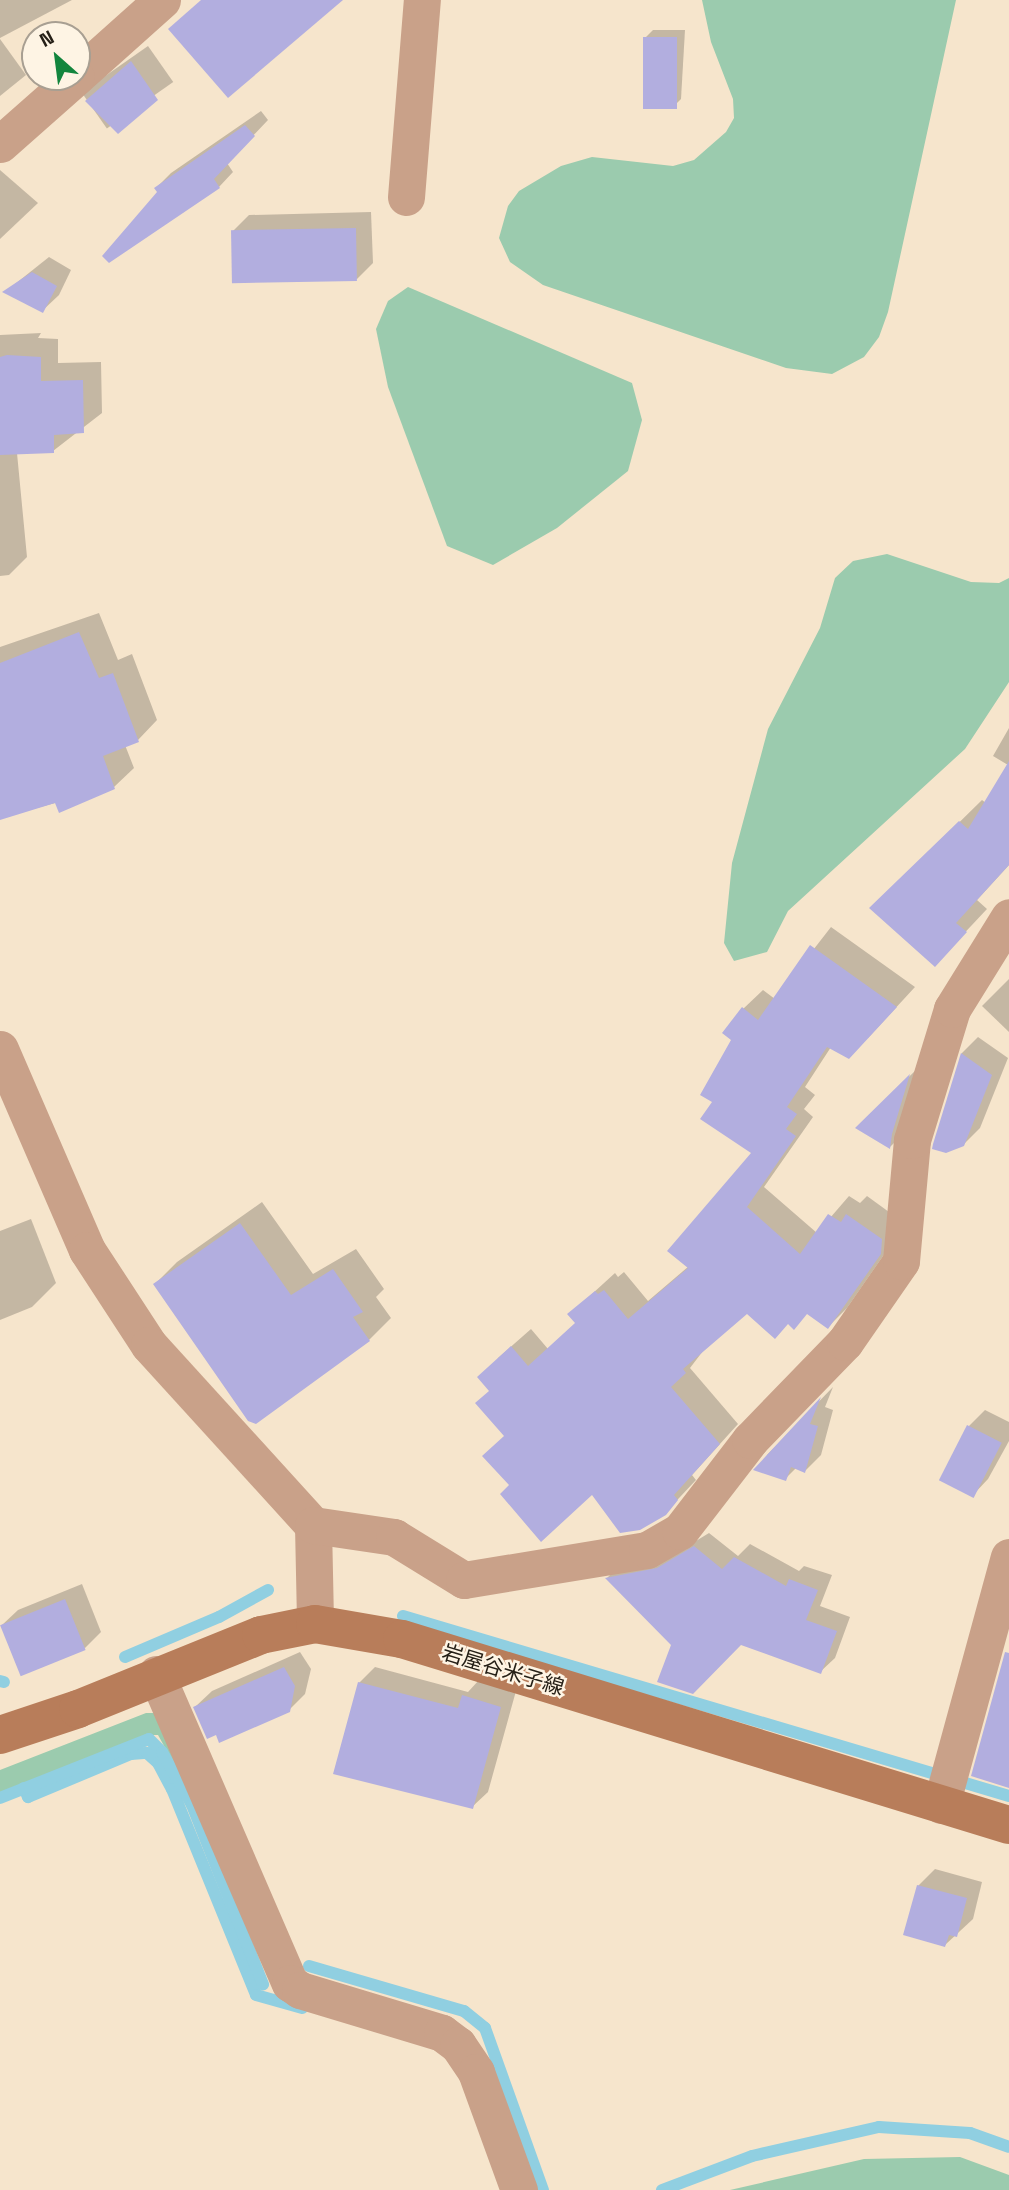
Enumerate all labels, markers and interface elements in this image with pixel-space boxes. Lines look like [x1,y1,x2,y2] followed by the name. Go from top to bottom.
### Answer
[21,21,91,91] north arrow
[35,25,58,53] text: N
[439,1640,567,1700] street label: 岩屋谷米子線

